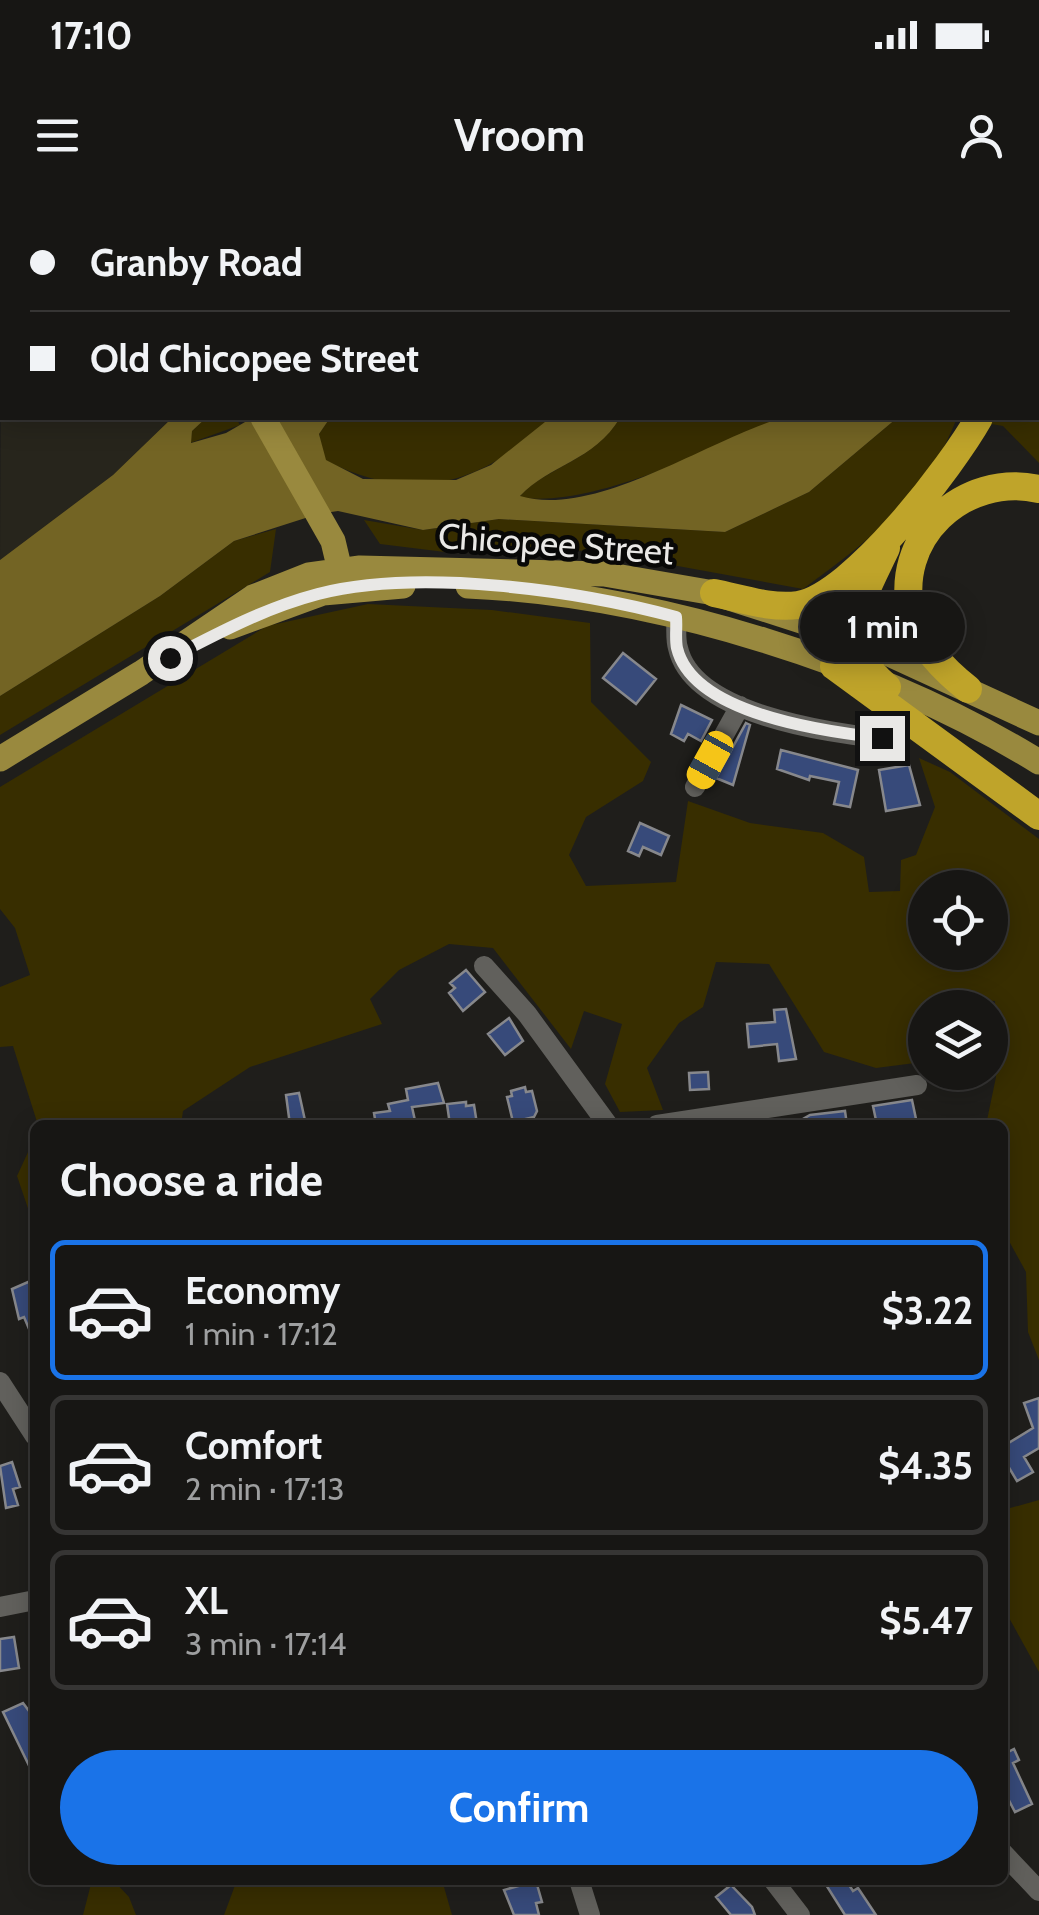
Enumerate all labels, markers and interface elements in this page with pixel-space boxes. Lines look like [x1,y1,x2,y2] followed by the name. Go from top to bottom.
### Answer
[50,12,133,59] text: 17:10
[30,108,85,163] icon: menu
[454,108,585,162] text: Vroom
[954,108,1009,163] icon: person
[90,239,303,286] text: Granby Road
[90,335,419,382] text: Old Chicopee Street
[437,514,675,573] street label: Chicopee Street
[800,593,964,663] callout: 1 min
[846,607,919,646] text: 1 min
[148,636,193,681] route start
[860,716,905,761] route end
[682,726,738,794] car
[908,870,1008,1090] map controls
[908,870,1008,970] button: locate
[908,990,1008,1090] button: layers
[60,1153,323,1207] text: Choose a ride
[65,1265,155,1355] icon: car
[185,1267,340,1314] text: Economy
[882,1287,973,1334] text: $3.22
[185,1314,338,1353] text: 1 min · 17:12
[65,1420,155,1510] icon: car
[185,1422,322,1469] text: Comfort
[878,1442,973,1489] text: $4.35
[185,1469,345,1508] text: 2 min · 17:13
[65,1575,155,1665] icon: car
[185,1577,228,1624] text: XL
[879,1597,973,1644] text: $5.47
[185,1624,346,1663] text: 3 min · 17:14
[60,1750,978,1865] button: Confirm

